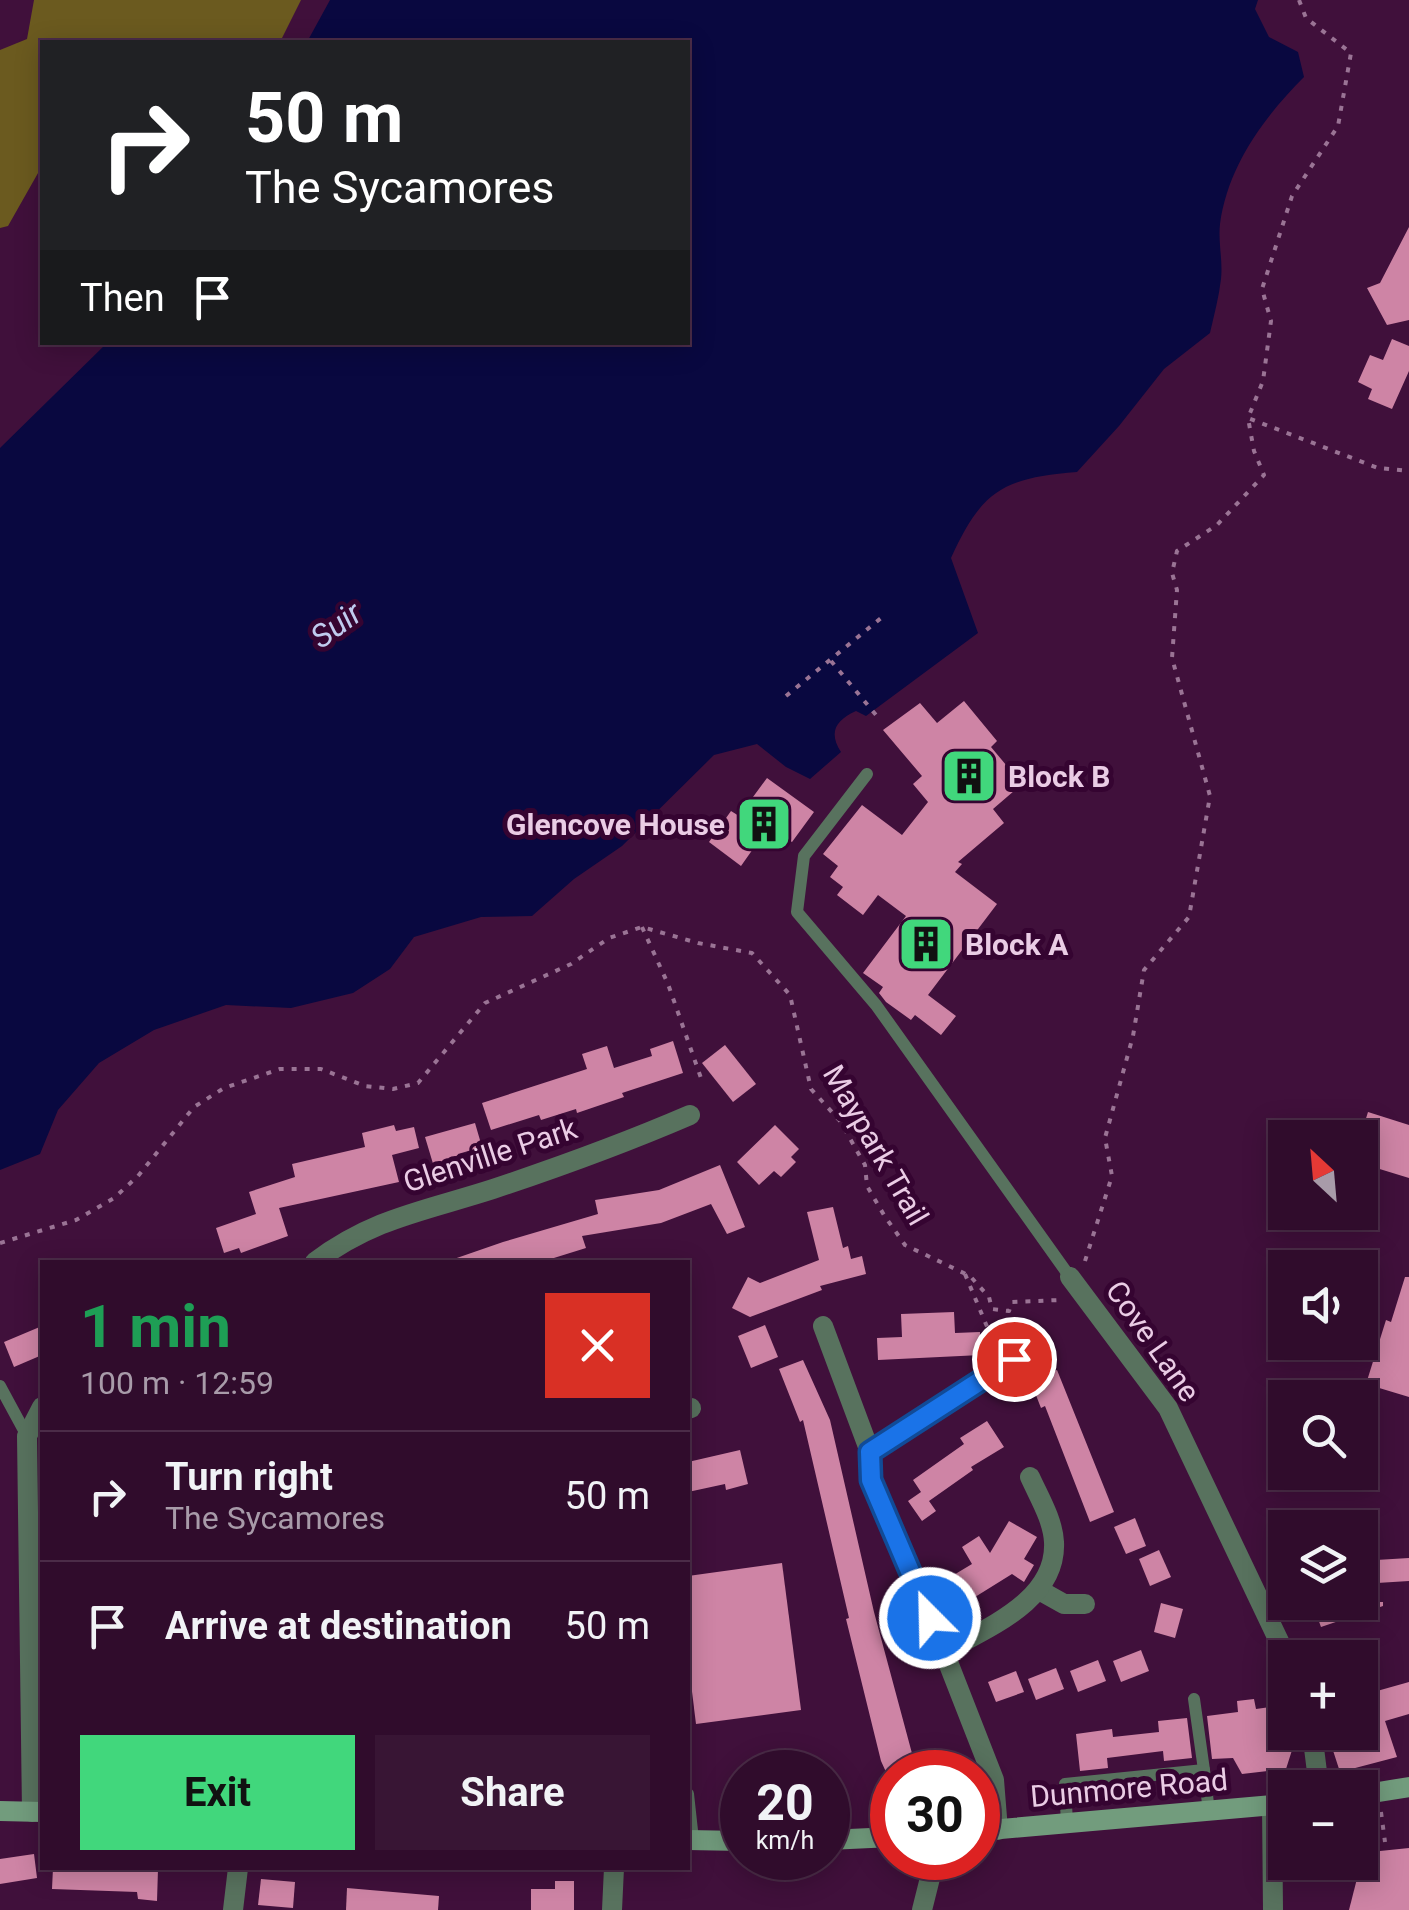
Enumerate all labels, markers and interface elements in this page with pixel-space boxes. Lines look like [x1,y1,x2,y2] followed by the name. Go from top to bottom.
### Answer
[245,77,403,159] text: 50 m
[80,80,210,210] icon: right
[245,161,554,214] text: The Sycamores
[185,270,240,325] icon: arrive
[80,276,165,320] text: Then
[303,593,370,656] water label: Suir
[939,746,999,806] building icon: Block B
[1008,759,1110,794] place label: Block B
[734,794,794,854] building icon: Glencove House
[506,807,725,842] place label: Glencove House
[896,914,956,974] building icon: Block A
[965,927,1069,962] place label: Block A
[816,1059,936,1231] street label: Maypark Trail
[399,1110,582,1200] street label: Glenville Park
[1268,1120,1378,1230] north arrow
[1268,1120,1378,1880] map controls
[1268,1250,1378,1360] button: sound
[1099,1274,1207,1408] street label: Cove Lane
[80,1291,231,1362] text: 1 min
[545,1293,650,1398] button: close
[972,1317,1057,1402] pin
[987,1332,1042,1387] icon: arrive
[80,1364,274,1402] text: 100 m · 12:59
[1268,1380,1378,1490] button: search
[165,1455,333,1499] text: Turn right
[80,1469,135,1524] icon: right
[565,1474,650,1518] text: 50 m
[165,1499,385,1537] text: The Sycamores
[1268,1510,1378,1620] button: layers
[878,1566,982,1670] position arrow
[80,1599,135,1654] icon: arrive
[165,1604,512,1648] text: Arrive at destination
[565,1604,650,1648] text: 50 m
[1268,1640,1378,1750] button: +
[80,1735,355,1850] button: Exit
[375,1735,650,1850] button: Share
[870,1750,1000,1880] speed limit sign: 30
[1029,1762,1229,1814] street label: Dunmore Road
[1268,1770,1378,1880] button: −
[756,1774,814,1832] text: 20
[756,1826,814,1855] text: km/h

